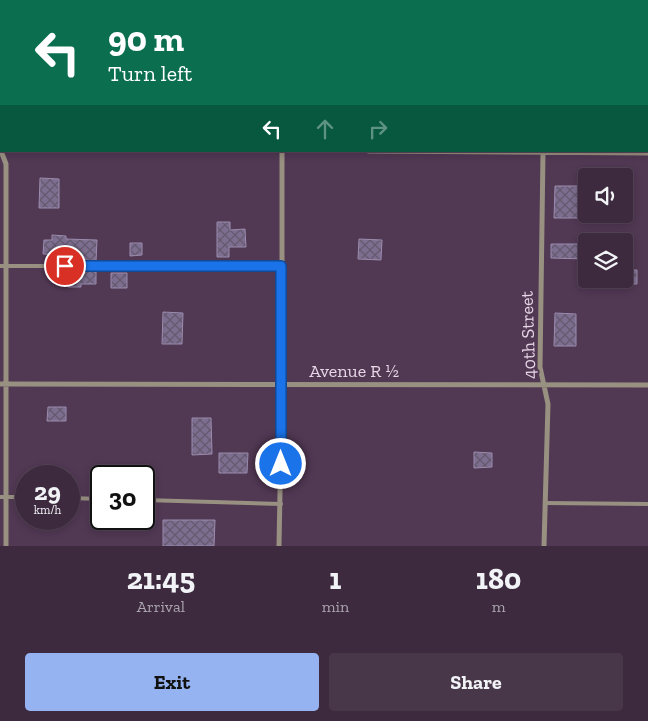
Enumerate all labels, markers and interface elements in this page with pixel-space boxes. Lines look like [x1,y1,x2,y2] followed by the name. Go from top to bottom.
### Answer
[108,18,184,60] text: 90 m
[25,20,90,85] icon: left
[108,60,192,87] text: Turn left
[258,115,286,143] icon: left
[311,115,339,143] icon: ahead
[364,115,392,143] icon: right
[578,168,633,288] map controls
[578,168,633,223] button: sound
[578,233,633,288] button: layers
[44,245,86,287] pin
[51,252,79,280] icon: arrive
[515,290,541,379] street label: 40th Street
[309,360,399,382] street label: Avenue R ½
[254,437,306,489] position arrow
[90,465,155,530] speed limit sign: 30
[34,476,61,506] text: 29
[34,503,61,517] text: km/h
[127,561,195,597] text: 21:45
[329,561,341,597] text: 1
[476,561,521,597] text: 180
[137,597,185,616] text: Arrival
[322,597,349,616] text: min
[492,597,505,616] text: m
[25,653,319,711] button: Exit
[329,653,623,711] button: Share

